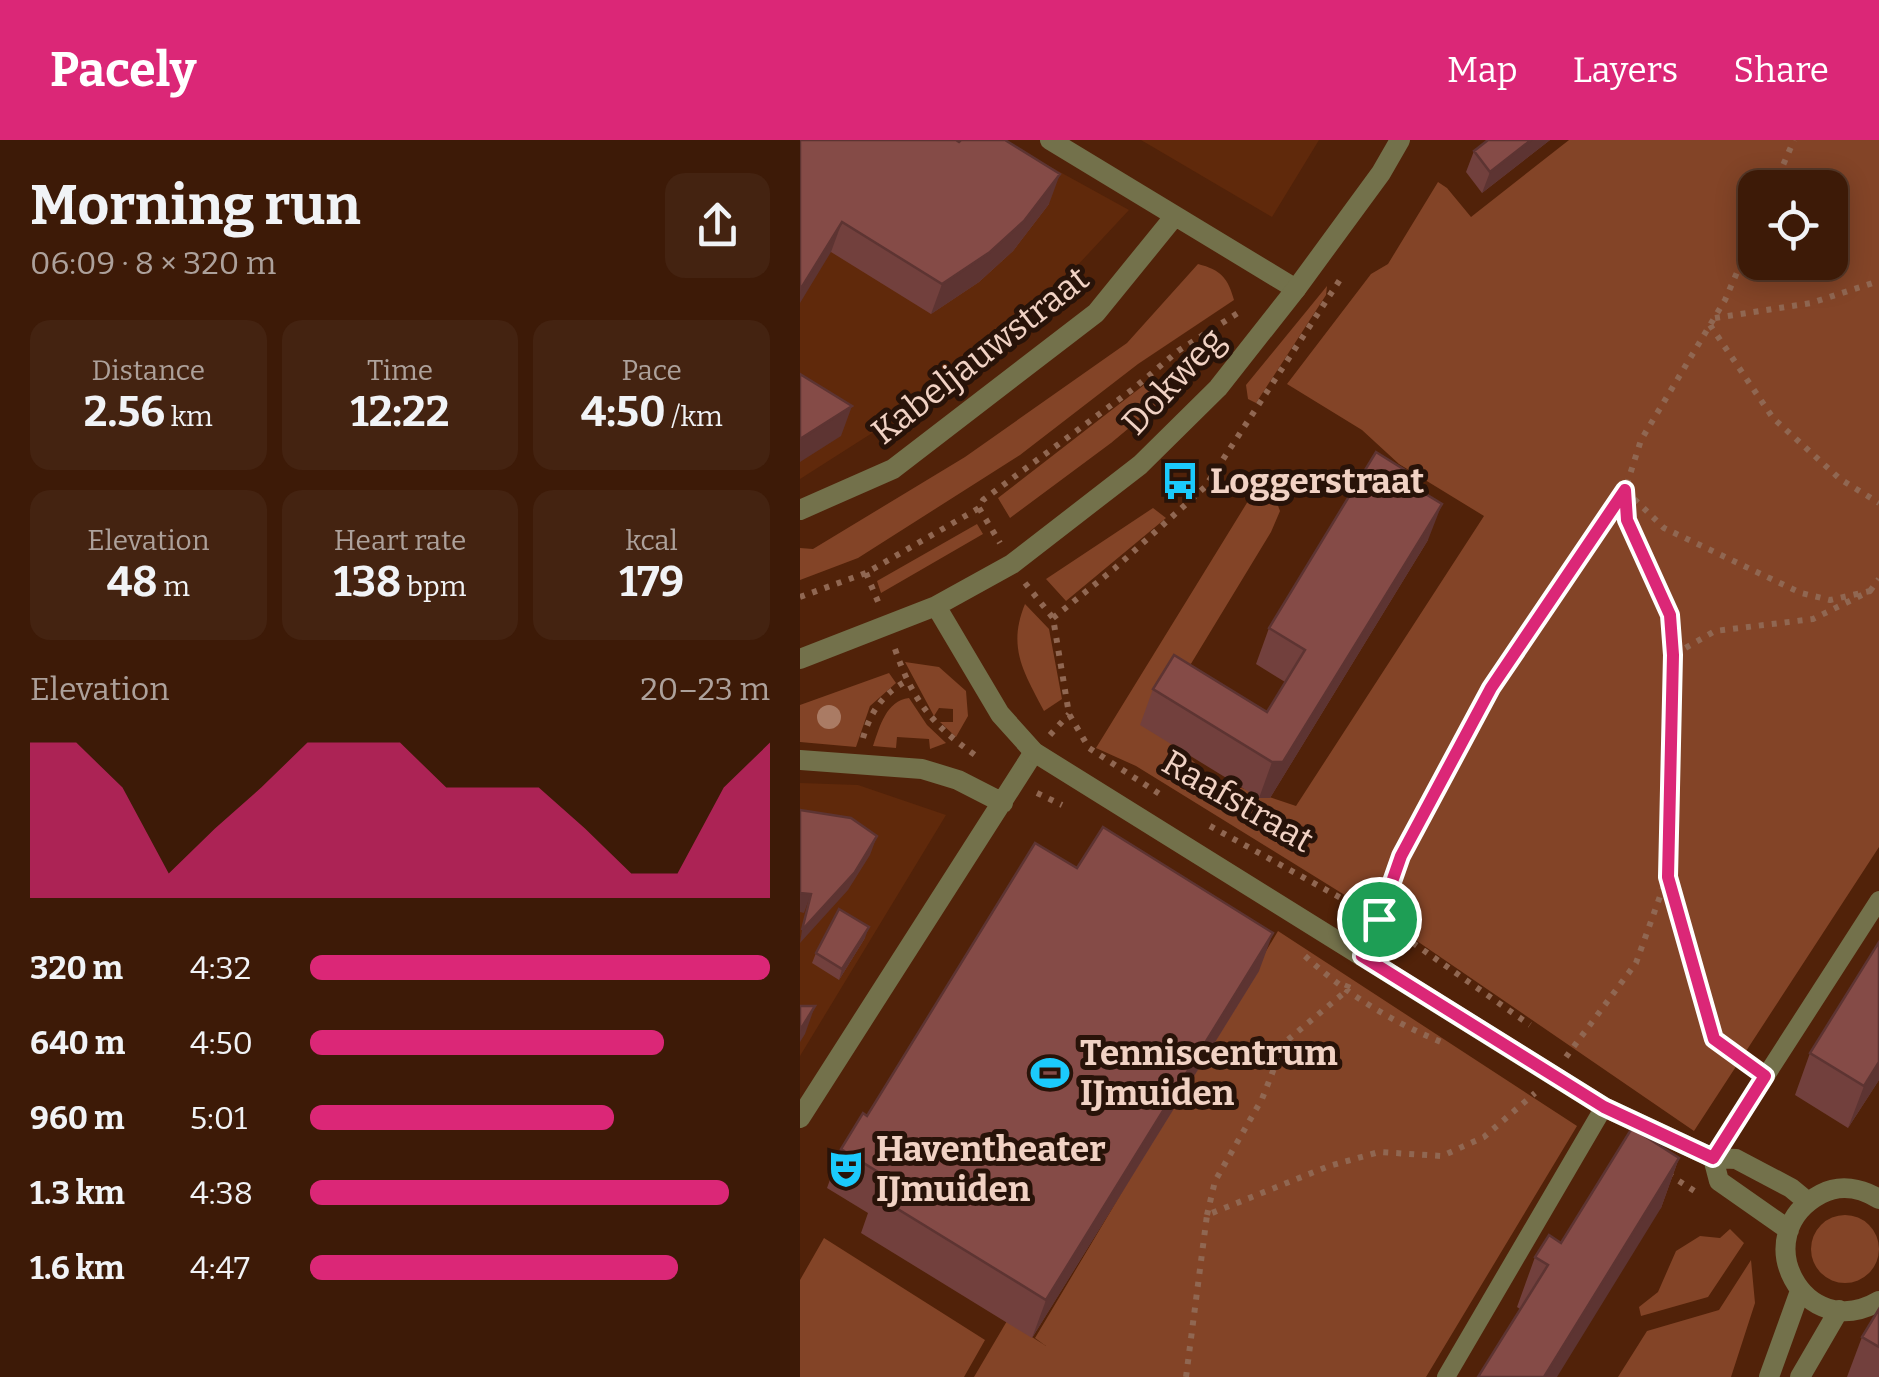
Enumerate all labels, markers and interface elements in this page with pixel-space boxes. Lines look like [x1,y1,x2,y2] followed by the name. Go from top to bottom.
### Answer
[50,41,196,99] text: Pacely
[1447,49,1518,91] text: Map
[1573,49,1678,91] text: Layers
[1733,49,1829,91] text: Share
[1738,170,1848,280] map controls
[1738,170,1848,280] button: locate
[30,173,361,239] text: Morning run
[665,173,770,278] button: share
[30,244,276,282] text: 06:09 · 8 × 320 m
[863,257,1097,453] street label: Kabeljauwstraat
[1113,319,1233,443] street label: Dokweg
[92,354,205,387] text: Distance
[367,354,433,387] text: Time
[621,354,682,387] text: Pace
[84,387,165,437] text: 2.56
[351,387,449,437] text: 12:22
[581,387,666,437] text: 4:50
[165,400,213,433] text: km
[666,400,723,433] text: /km
[1159,460,1201,502] bus stop icon: Loggerstraat
[1210,460,1425,502] place label: Loggerstraat
[87,524,209,557] text: Elevation
[334,524,466,557] text: Heart rate
[626,524,678,557] text: kcal
[107,557,158,607] text: 48
[334,557,401,607] text: 138
[619,557,684,607] text: 179
[158,570,190,603] text: m
[401,570,466,603] text: bpm
[30,670,170,708] text: Elevation
[640,670,770,708] text: 20–23 m
[1155,741,1321,861] street label: Raafstraat
[1337,877,1422,962] pin
[1352,892,1407,947] icon: arrive
[30,949,123,987] text: 320 m
[190,949,251,987] text: 4:32
[30,1024,125,1062] text: 640 m
[190,1024,253,1062] text: 4:50
[1080,1032,1338,1114] place label: Tenniscentrum IJmuiden
[1029,1052,1071,1094] sports icon: Tenniscentrum IJmuiden
[30,1099,124,1137] text: 960 m
[190,1099,247,1137] text: 5:01
[876,1128,1106,1210] place label: Haventheater IJmuiden
[825,1148,867,1190] theatre icon: Haventheater IJmuiden
[30,1174,125,1212] text: 1.3 km
[190,1174,253,1212] text: 4:38
[30,1249,125,1287] text: 1.6 km
[190,1249,250,1287] text: 4:47

